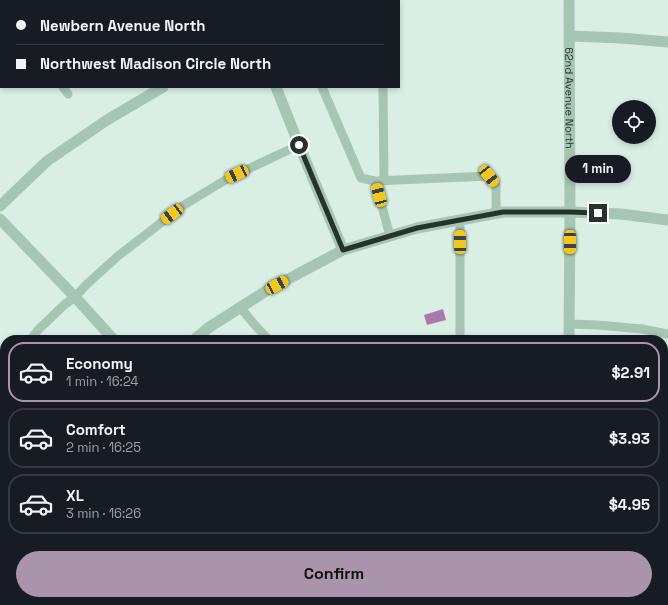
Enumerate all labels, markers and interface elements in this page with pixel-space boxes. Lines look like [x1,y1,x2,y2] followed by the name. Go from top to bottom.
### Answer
[40,16,206,35] text: Newbern Avenue North
[562,47,577,149] street label: 62nd Avenue North
[40,54,271,73] text: Northwest Madison Circle North
[612,100,656,144] map controls
[612,100,656,144] button: locate
[290,136,308,154] route start
[565,155,631,183] callout: 1 min
[582,160,614,177] text: 1 min
[224,163,250,185] car
[477,163,501,189] car
[370,182,388,208] car
[159,202,185,226] car
[589,204,607,222] route end
[454,230,466,254] car
[564,230,576,254] car
[264,274,290,296] car
[18,354,54,390] icon: car
[66,354,133,373] text: Economy
[612,363,650,382] text: $2.91
[66,373,138,390] text: 1 min · 16:24
[18,420,54,456] icon: car
[66,420,126,439] text: Comfort
[609,429,650,448] text: $3.93
[66,439,141,456] text: 2 min · 16:25
[18,486,54,522] icon: car
[66,486,84,505] text: XL
[609,495,650,514] text: $4.95
[66,505,141,522] text: 3 min · 16:26
[16,551,652,597] button: Confirm

